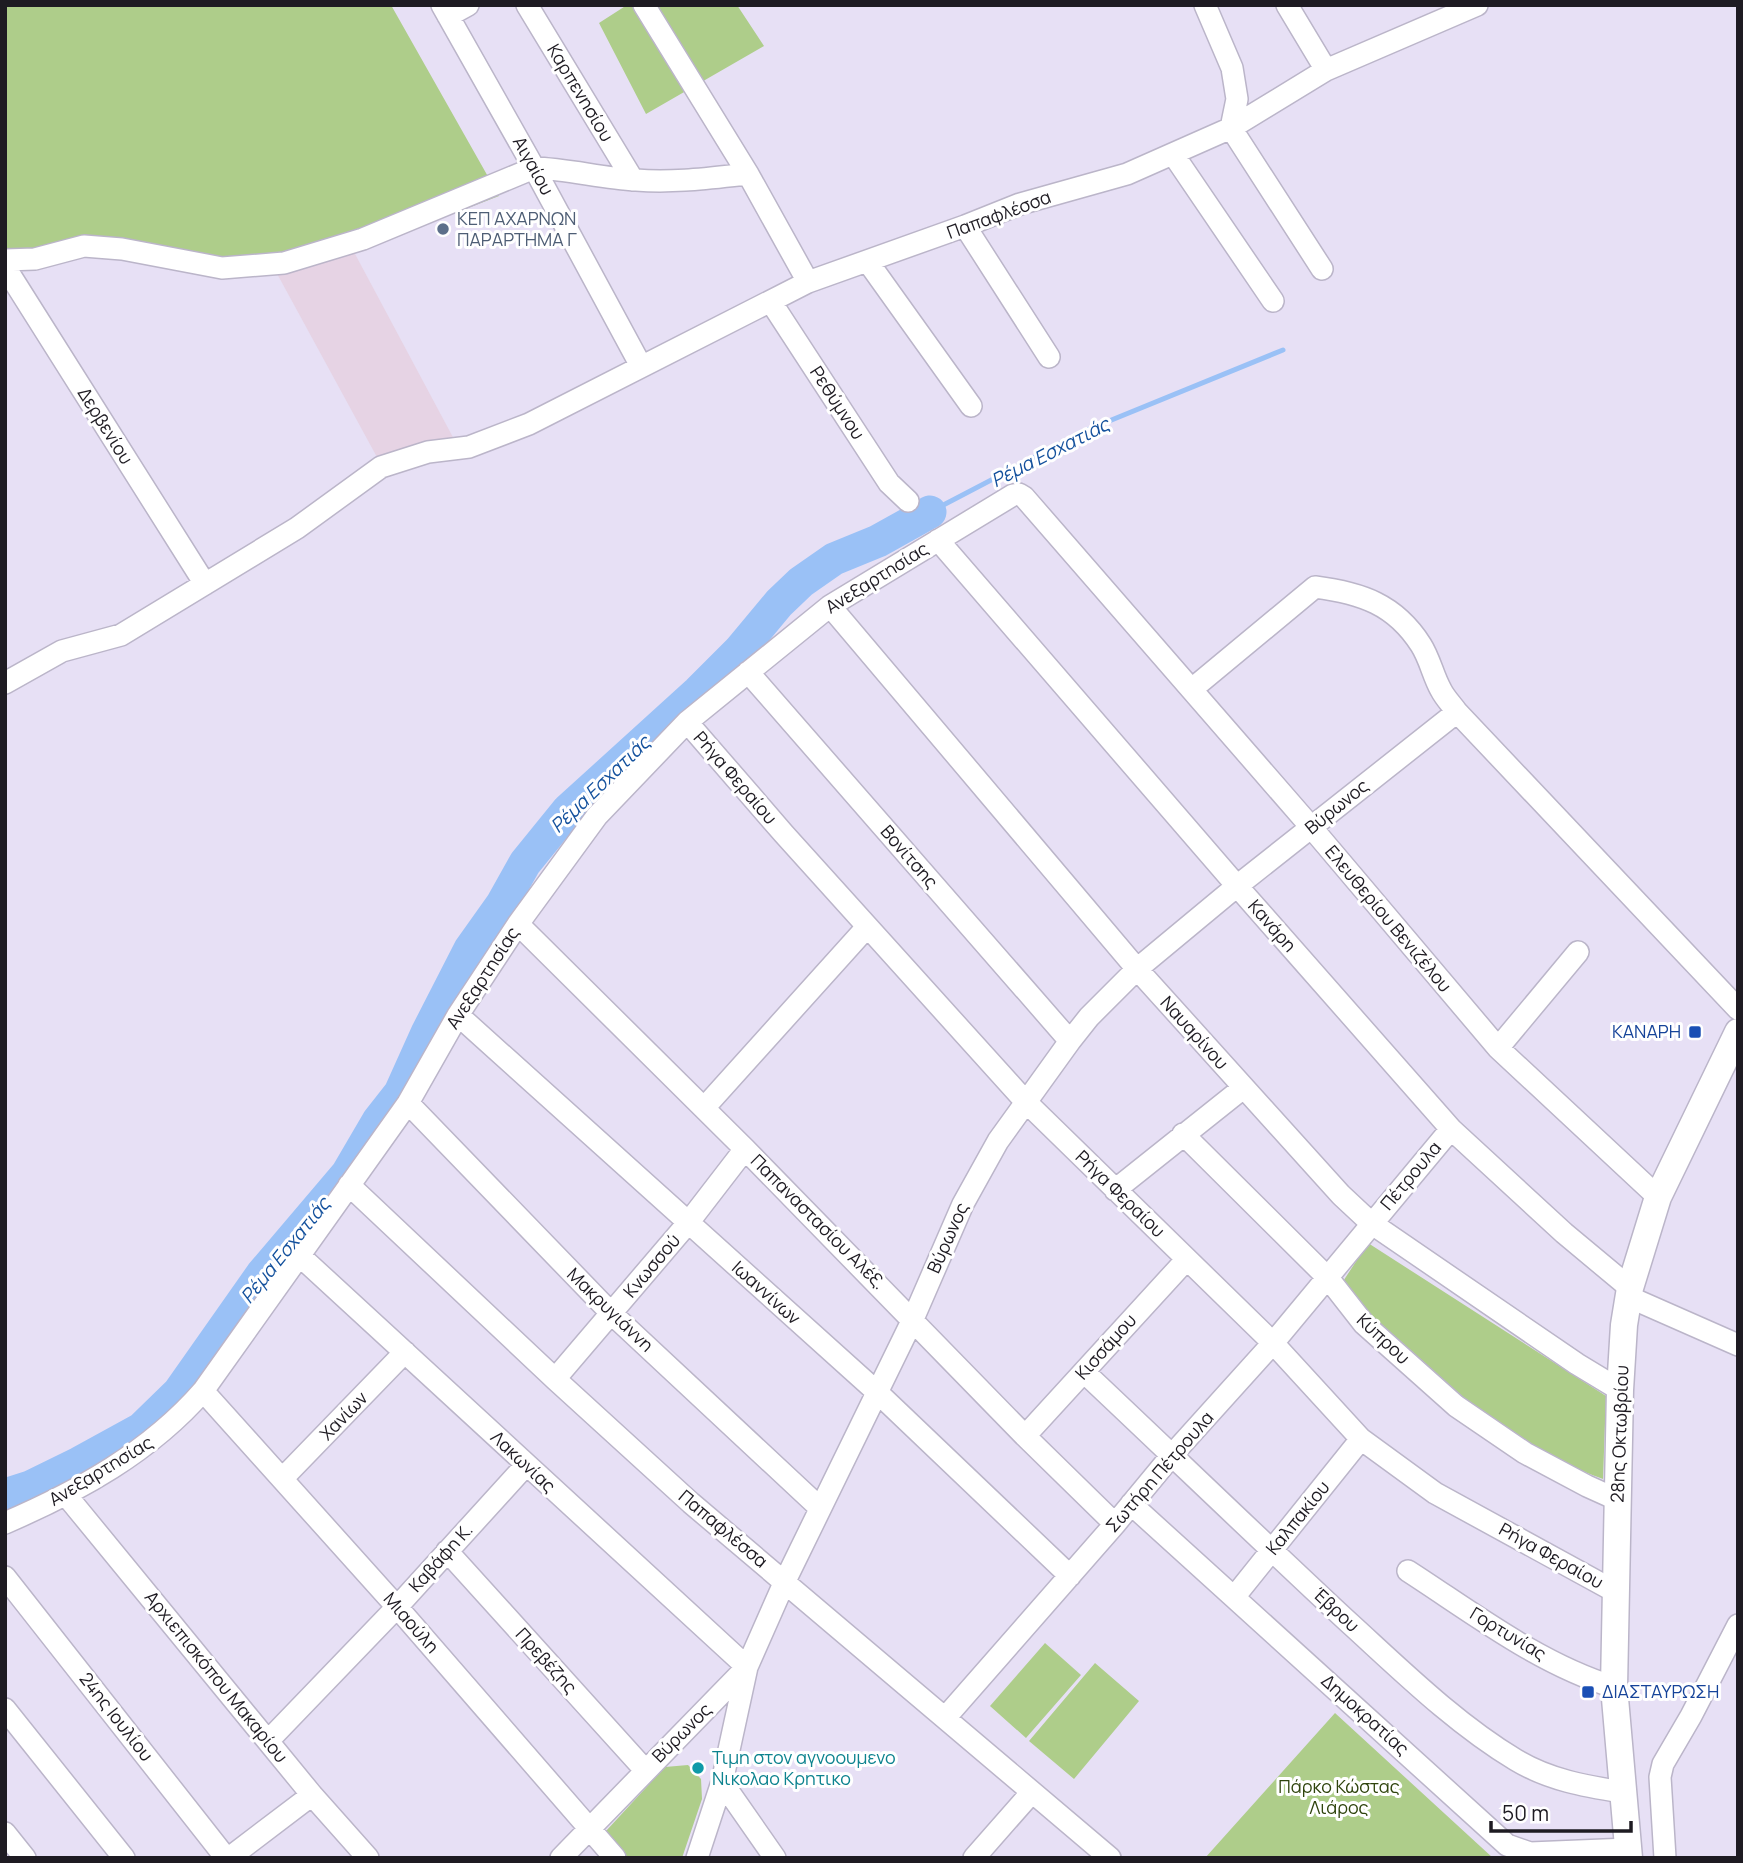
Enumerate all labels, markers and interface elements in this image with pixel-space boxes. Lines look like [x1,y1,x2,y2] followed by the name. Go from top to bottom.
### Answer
[542,39,619,146] street label: Καρπενησίου
[508,132,560,199] street label: Αιγαίου
[943,184,1054,244] street label: Παπαφλέσσα
[457,206,577,251] place label: ΚΕΠ ΑΧΑΡΝΩΝ ΠΑΡΑΡΤΗΜΑ Γ
[435,221,451,237] marker: ΚΕΠ ΑΧΑΡΝΩΝ ΠΑΡΑΡΤΗΜΑ Γ
[805,361,871,444] street label: Ρεθύμνου
[73,382,139,468] street label: Δερβενίου
[986,410,1115,493] water label: Ρέμα Εσχατιάς
[820,536,933,618] street label: Ανεξαρτησίας
[689,726,783,829] street label: Ρήγα Φεραίου
[544,729,657,838] water label: Ρέμα Εσχατιάς
[1300,773,1373,839] street label: Βύρωνος
[876,820,944,893] street label: Βονίτσης
[1320,840,1457,997] street label: Ελευθερίου Βενιζέλου
[1243,894,1302,957] street label: Κανάρη
[440,922,524,1033] street label: Ανεξαρτησίας
[1155,991,1234,1074] street label: Ναυαρίνου
[1612,1019,1681,1043] place label: ΚΑΝΑΡΗ
[1687,1024,1703,1040] marker: ΚΑΝΑΡΗ
[1374,1136,1446,1215] street label: Πέτρουλα
[1071,1145,1171,1242] street label: Ρήγα Φεραίου
[746,1149,891,1294] street label: Παπαναστασίου Αλέξ.
[234,1190,337,1309] water label: Ρέμα Εσχατιάς
[921,1198,973,1277] street label: Βύρωνος
[618,1228,685,1302] street label: Κνωσσού
[727,1255,806,1329] street label: Ιωαννίνων
[562,1262,659,1357] street label: Μακρυγιάννη
[1069,1308,1141,1384] street label: Κισσάμου
[1352,1308,1415,1369] street label: Κύπρου
[1605,1365,1633,1503] street label: 28ης Οκτωβρίου
[314,1386,373,1445] street label: Χανίων
[1100,1406,1219,1537] street label: Σωτήρη Πέτρουλα
[486,1425,561,1497] street label: Λακωνίας
[44,1430,157,1511] street label: Ανεξαρτησίας
[1260,1475,1334,1559] street label: Καλπακίου
[674,1484,773,1573] street label: Παπαφλέσσα
[1495,1517,1608,1594] street label: Ρήγα Φεραίου
[403,1518,478,1597] street label: Καβάφη Κ.
[1308,1582,1365,1637] street label: Έβρου
[140,1585,294,1767] street label: Αρχιεπισκόπου Μακαρίου
[379,1587,445,1658] street label: Μιαούλη
[1466,1601,1551,1665] street label: Γορτυνίας
[511,1622,583,1698] street label: Πρεβέζης
[75,1667,159,1766] street label: 24ης Ιουλίου
[1317,1668,1415,1760] street label: Δημοκρατίας
[1602,1679,1719,1703] place label: ΔΙΑΣΤΑΥΡΩΣΗ
[1580,1684,1596,1700] marker: ΔΙΑΣΤΑΥΡΩΣΗ
[646,1697,716,1767] street label: Βύρωνος
[712,1745,896,1790] place label: Τιμη στον αγνοουμενο Νικολαο Κρητικο
[690,1760,706,1776] marker: Τιμη στον αγνοουμενο Νικολαο Κρητικο
[1278,1774,1400,1819] park label: Πάρκο Κώστας Λιάρος
[1491,1790,1631,1834] scale bar
[1502,1799,1549,1827] text: 50 m

